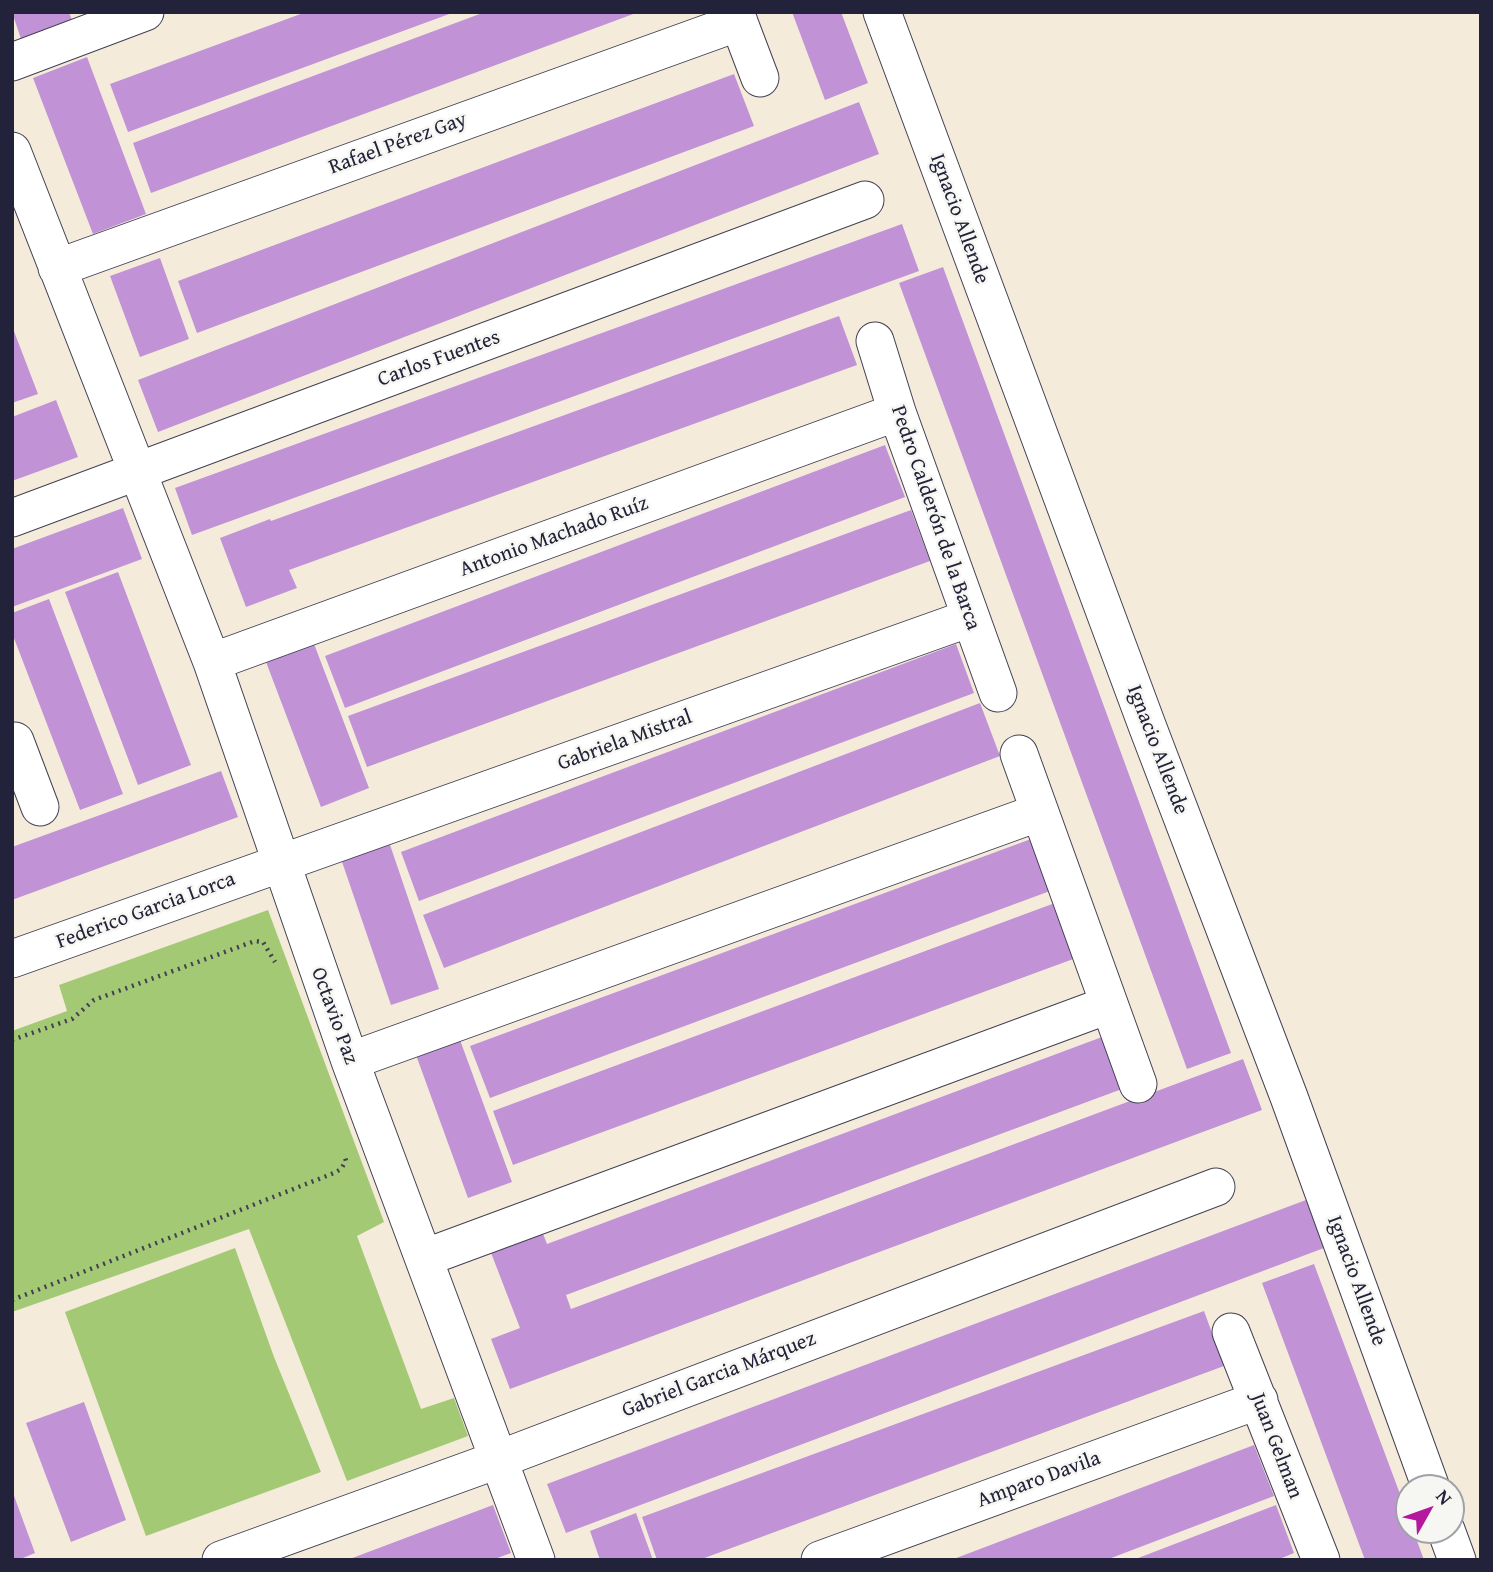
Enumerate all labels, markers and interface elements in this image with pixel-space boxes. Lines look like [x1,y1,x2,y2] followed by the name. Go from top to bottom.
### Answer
[326,107,470,181] street label: Rafael Pérez Gay
[924,151,994,287] street label: Ignacio Allende
[374,325,504,393] street label: Carlos Fuentes
[885,402,985,634] street label: Pedro Calderón de la Barca
[456,491,652,583] street label: Antonio Machado Ruíz
[1121,682,1193,818] street label: Ignacio Allende
[554,705,696,777] street label: Gabriela Mistral
[53,867,239,955] street label: Federico Garcia Lorca
[305,964,363,1068] street label: Octavio Paz
[1321,1213,1391,1349] street label: Ignacio Allende
[619,1326,819,1424] street label: Gabriel Garcia Márquez
[1244,1390,1308,1502] street label: Juan Gelman
[974,1446,1104,1514] street label: Amparo Davila
[1395,1474,1465,1544] north arrow
[1430,1483,1459,1511] text: N

